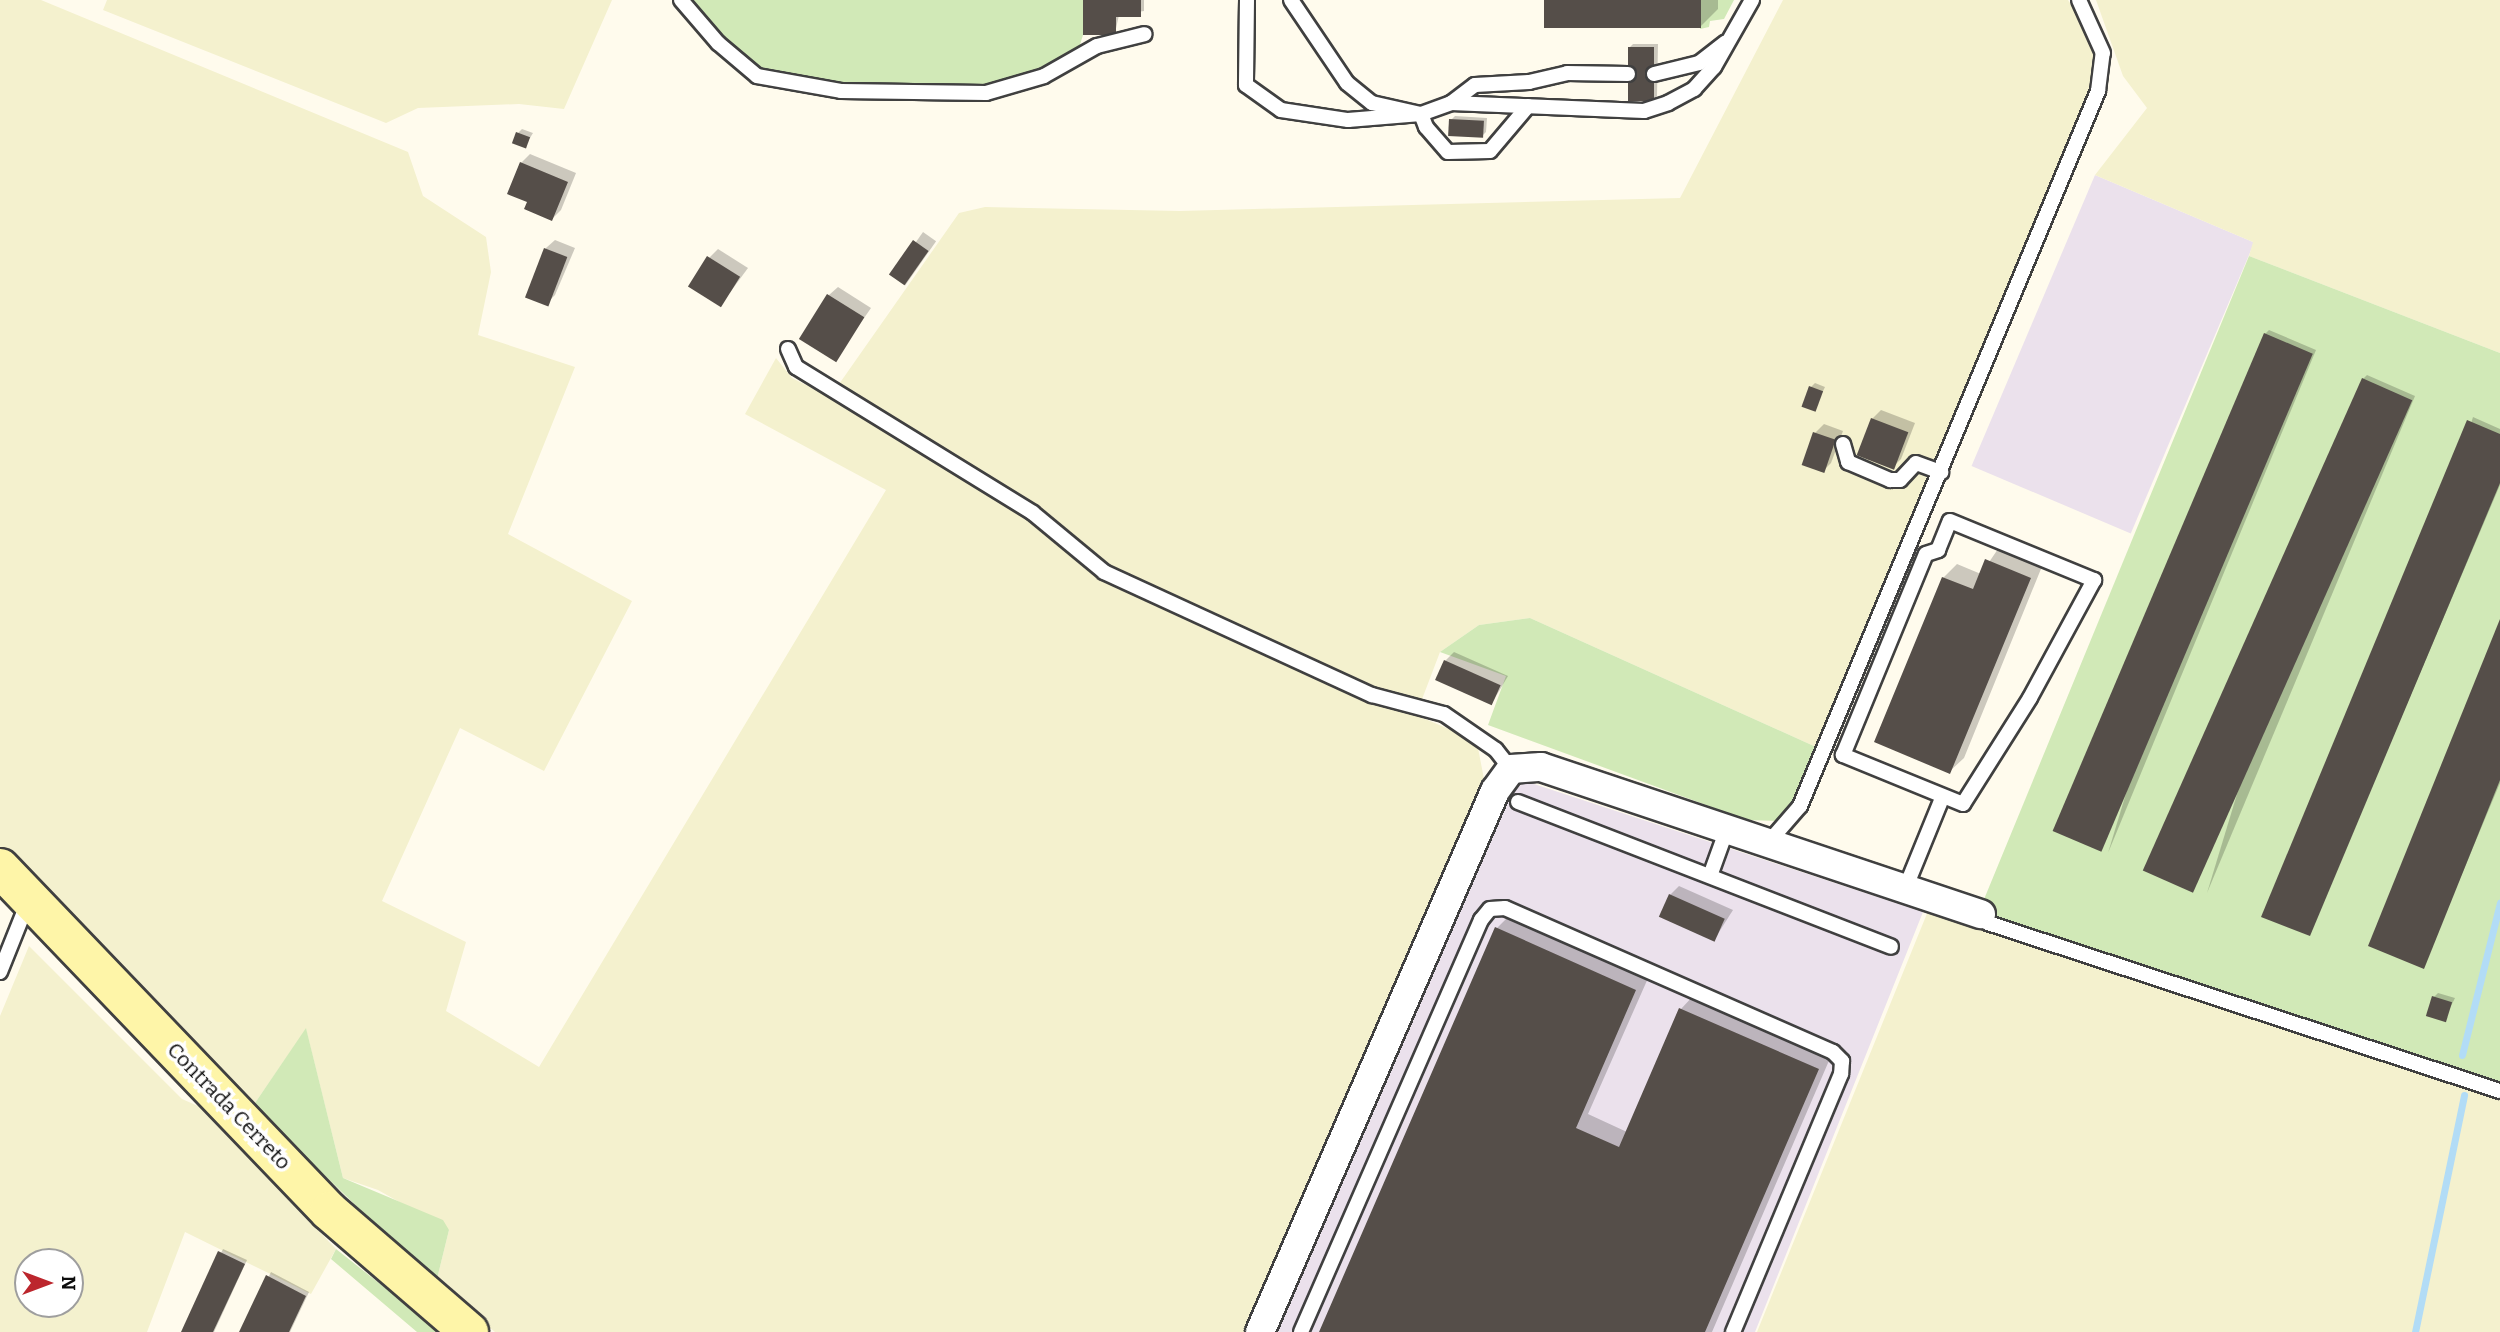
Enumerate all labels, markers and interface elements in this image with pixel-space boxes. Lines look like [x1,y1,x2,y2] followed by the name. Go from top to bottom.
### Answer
[162,1037,296,1175] street label: Contrada Cerreto
[14,1248,84,1318] north arrow
[57,1276,80,1290] text: N

